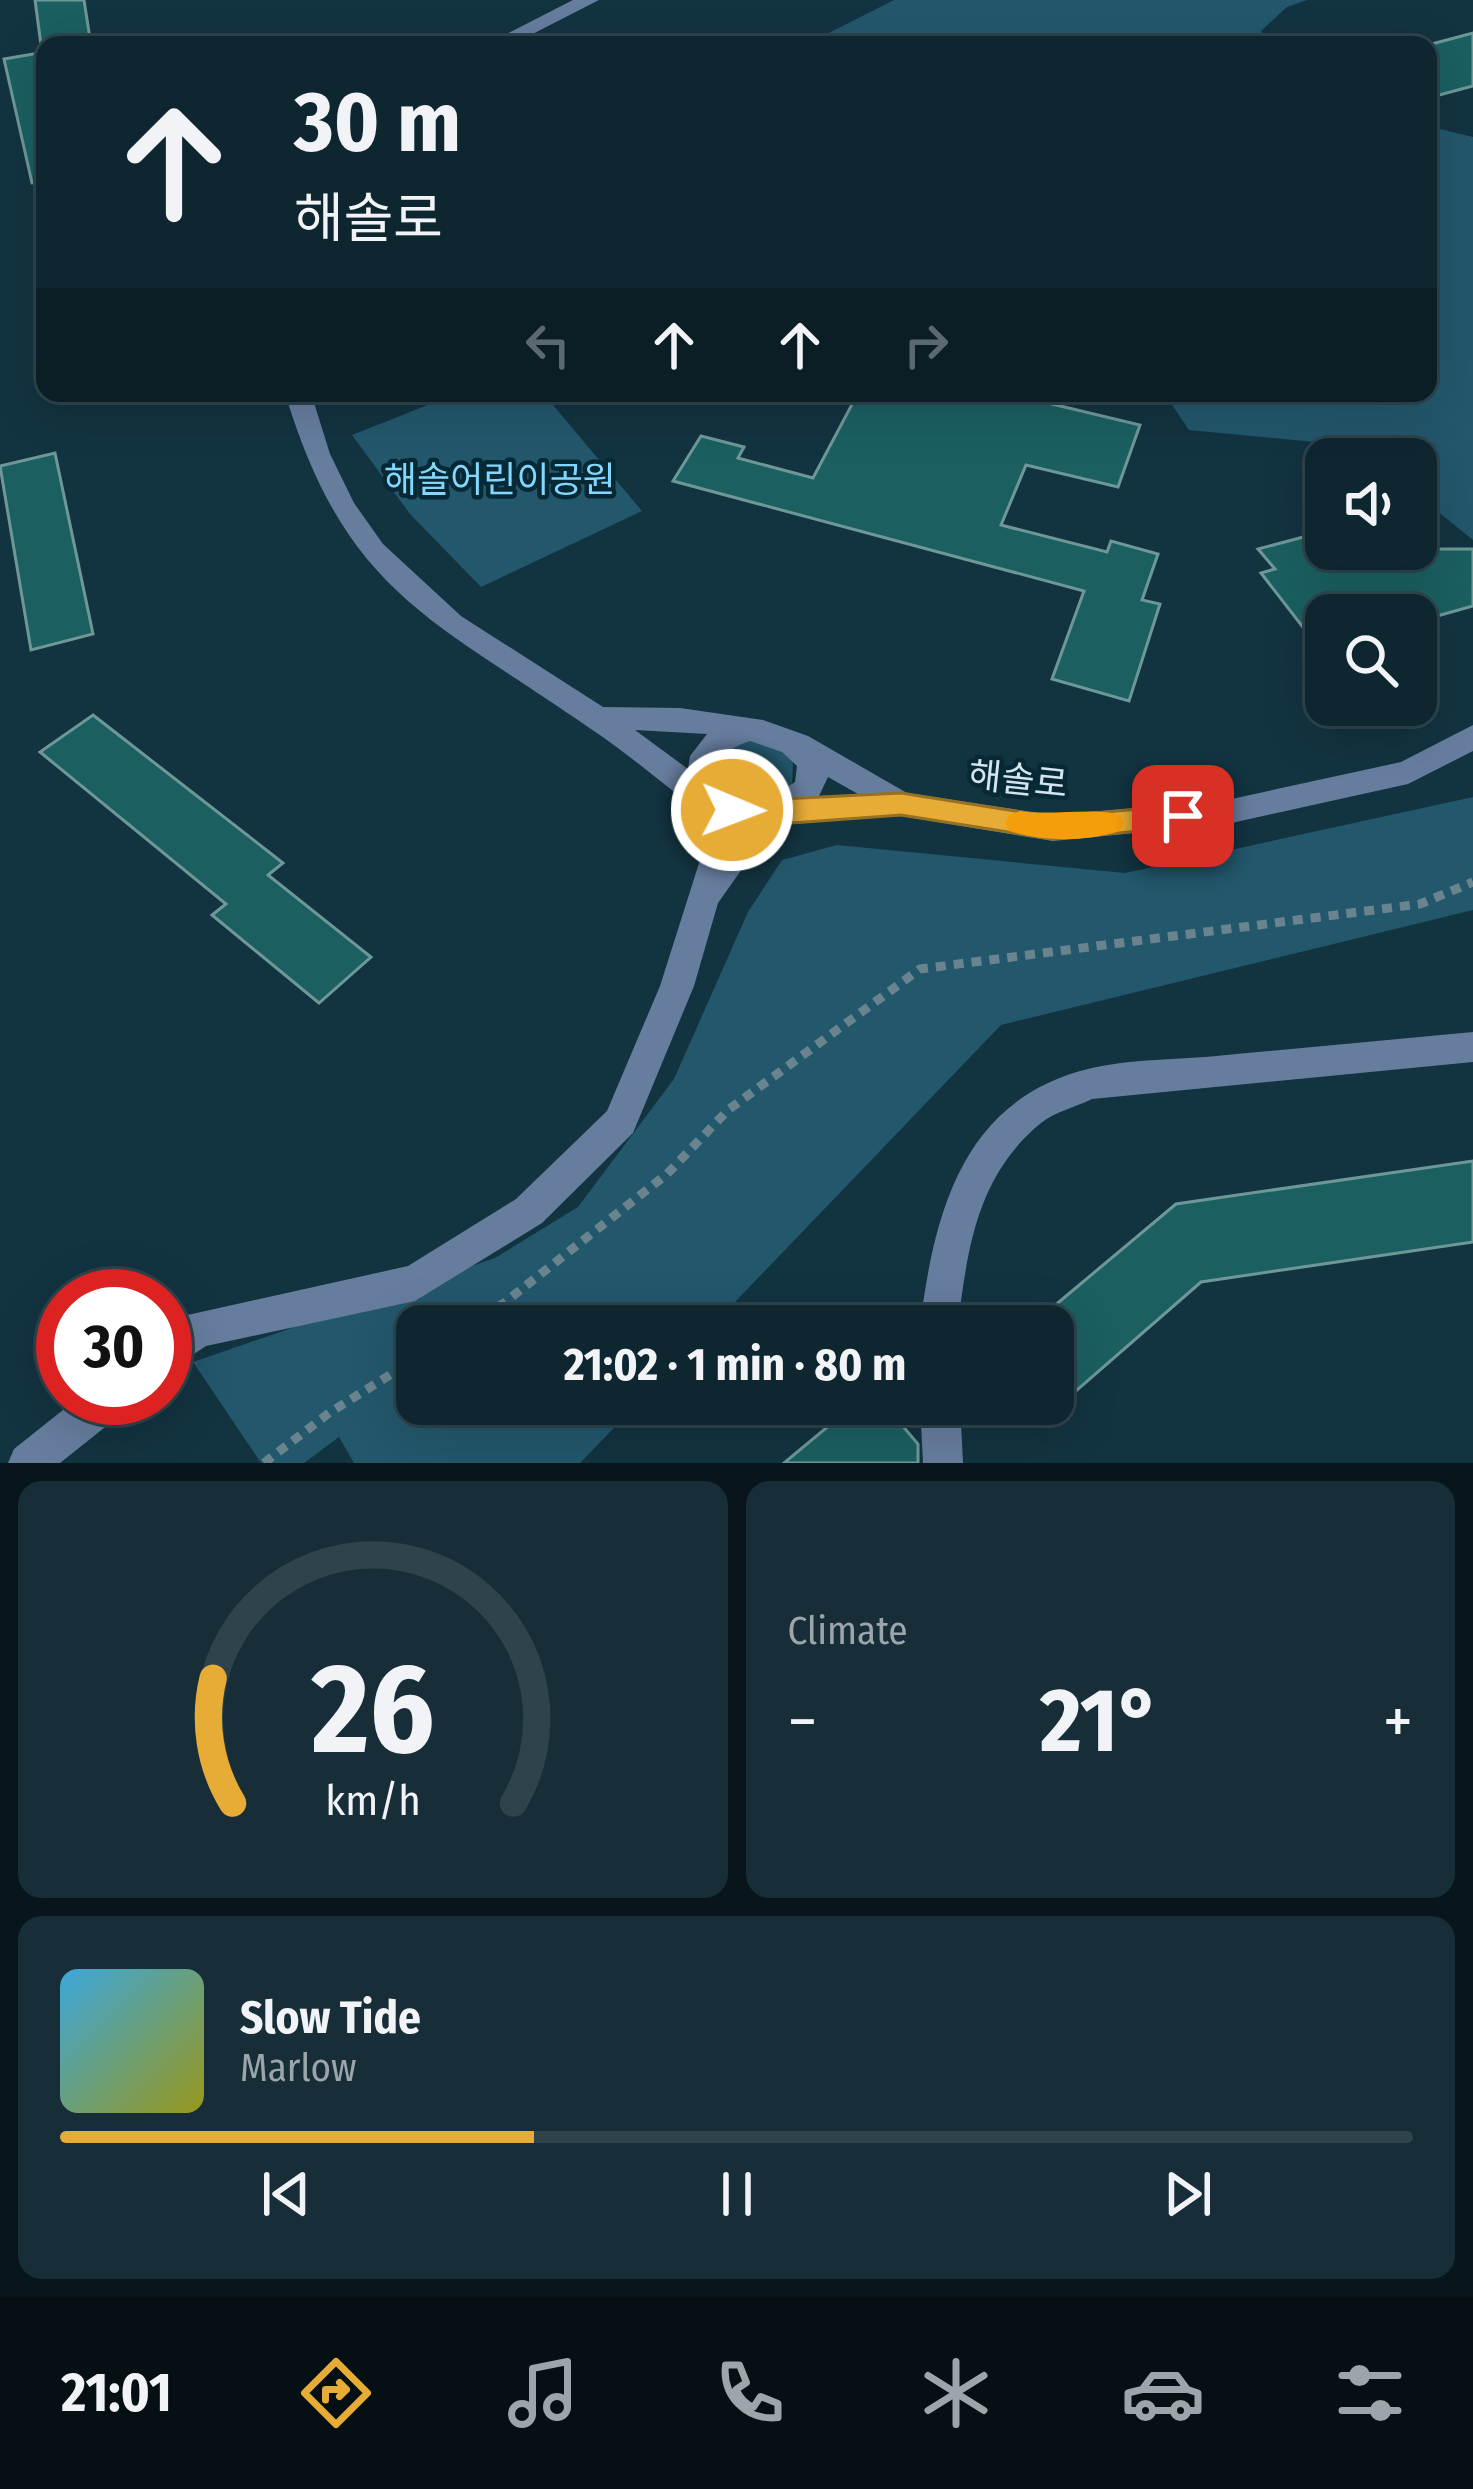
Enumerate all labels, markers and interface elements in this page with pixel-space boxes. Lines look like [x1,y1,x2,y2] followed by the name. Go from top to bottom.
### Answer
[294,72,461,173] text: 30 m
[96,84,252,240] icon: ahead
[294,187,443,251] text: 해솔로
[515,312,581,378] icon: left
[641,312,707,378] icon: ahead
[767,312,833,378] icon: ahead
[893,312,959,378] icon: right
[1305,438,1437,726] map controls
[1305,438,1437,570] button: sound
[384,458,616,502] park label: 해솔어린이공원
[1305,594,1437,726] button: search
[669,747,795,873] position arrow
[966,753,1070,807] street label: 해솔로
[1132,765,1234,867] pin
[1150,783,1216,849] icon: arrive
[36,1269,192,1425] speed limit sign: 30
[564,1338,906,1392] text: 21:02 · 1 min · 80 m
[788,1608,908,1654] text: Climate
[310,1635,434,1785] text: 26
[1040,1667,1160,1775] text: 21°
[788,1682,817,1761] text: −
[1383,1682,1413,1761] text: +
[325,1774,421,1825] text: km/h
[240,1991,421,2045] text: Slow Tide
[240,2045,357,2091] text: Marlow
[253,2161,319,2227] icon: previous
[704,2161,770,2227] icon: pause
[1155,2161,1221,2227] icon: next
[294,2351,378,2435] icon: directions
[501,2351,585,2435] icon: music
[708,2351,792,2435] icon: phone
[914,2351,998,2435] icon: climate
[1121,2351,1205,2435] icon: car
[1328,2351,1412,2435] icon: filters
[61,2361,172,2425] text: 21:01

